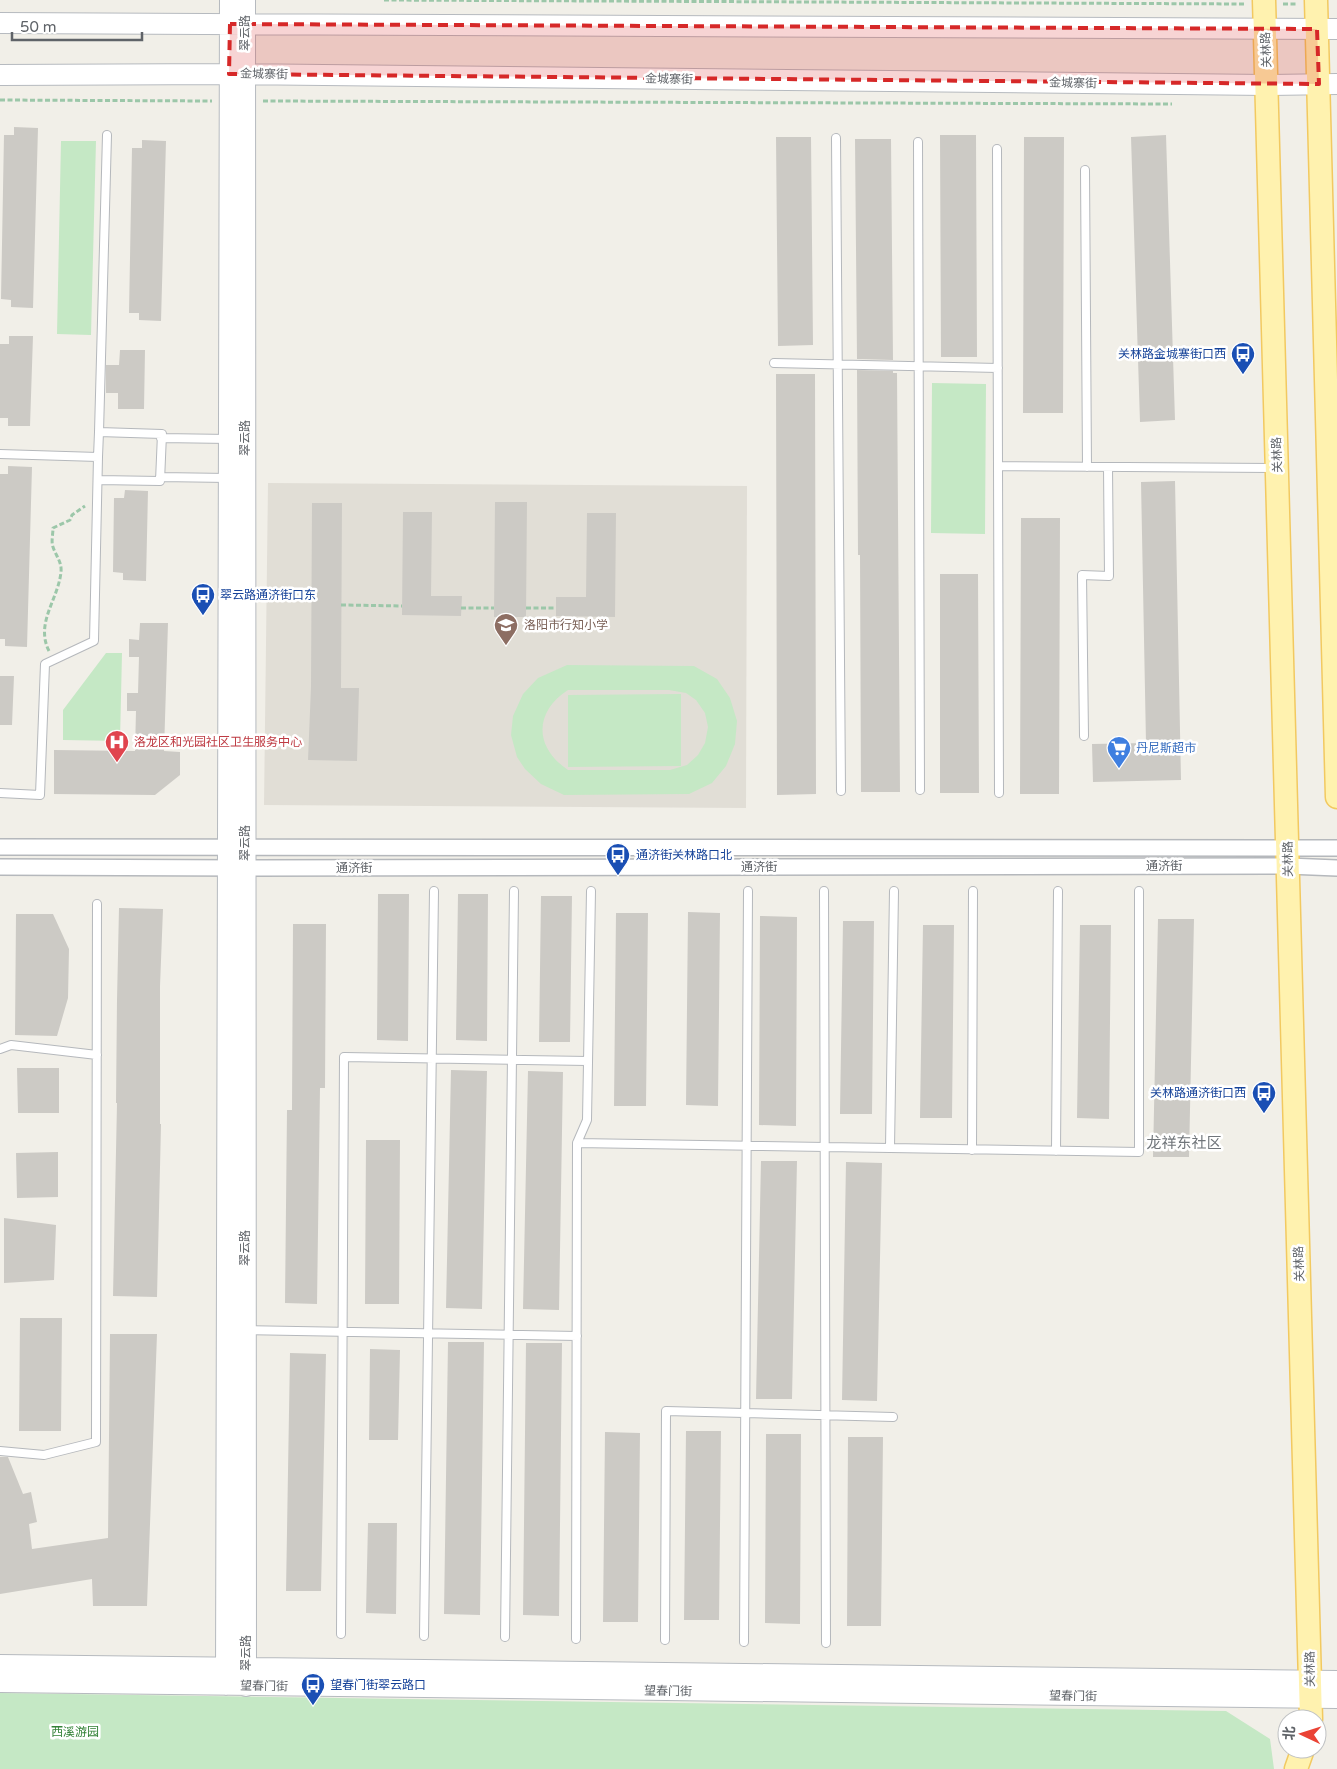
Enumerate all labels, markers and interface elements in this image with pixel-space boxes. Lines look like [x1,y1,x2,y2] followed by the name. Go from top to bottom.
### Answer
[12,10,142,42] scale bar
[238,15,252,51] street label: 翠云路
[20,18,57,36] text: 50 m
[1258,32,1274,68] street label: 关林路
[240,67,288,81] street label: 金城寨街
[645,72,693,86] street label: 金城寨街
[1049,76,1097,90] street label: 金城寨街
[1230,341,1256,375] bus stop icon: 关林路金城寨街口西
[1118,347,1226,361] place label: 关林路金城寨街口西
[238,420,252,456] street label: 翠云路
[1269,437,1285,473] street label: 关林路
[190,582,216,616] bus stop icon: 翠云路通济街口东
[220,588,316,602] place label: 翠云路通济街口东
[493,612,519,646] school or university icon: 洛阳市行知小学
[524,618,608,632] place label: 洛阳市行知小学
[104,729,130,763] hospital icon: 洛龙区和光园社区卫生服务中心
[134,735,302,749] place label: 洛龙区和光园社区卫生服务中心
[1106,735,1132,769] supermarket icon: 丹尼斯超市
[1136,741,1196,755] place label: 丹尼斯超市
[238,825,252,861] street label: 翠云路
[1281,841,1295,877] street label: 关林路
[605,842,631,876] bus stop icon: 通济街关林路口北
[636,848,732,862] place label: 通济街关林路口北
[1146,859,1182,873] street label: 通济街
[741,860,777,874] street label: 通济街
[336,861,372,875] street label: 通济街
[1251,1080,1277,1114] bus stop icon: 关林路通济街口西
[1150,1086,1246,1100] place label: 关林路通济街口西
[1146,1134,1222,1152] district label: 龙祥东社区
[238,1230,252,1266] street label: 翠云路
[1291,1246,1307,1282] street label: 关林路
[239,1635,253,1671] street label: 翠云路
[1303,1651,1317,1687] street label: 关林路
[300,1672,326,1706] bus stop icon: 望春门街翠云路口
[330,1678,426,1692] place label: 望春门街翠云路口
[240,1679,288,1693] street label: 望春门街
[644,1684,692,1698] street label: 望春门街
[1049,1689,1097,1703] street label: 望春门街
[1277,1709,1327,1759] north arrow
[51,1725,99,1739] park label: 西溪游园
[1281,1726,1298,1741] text: 北

